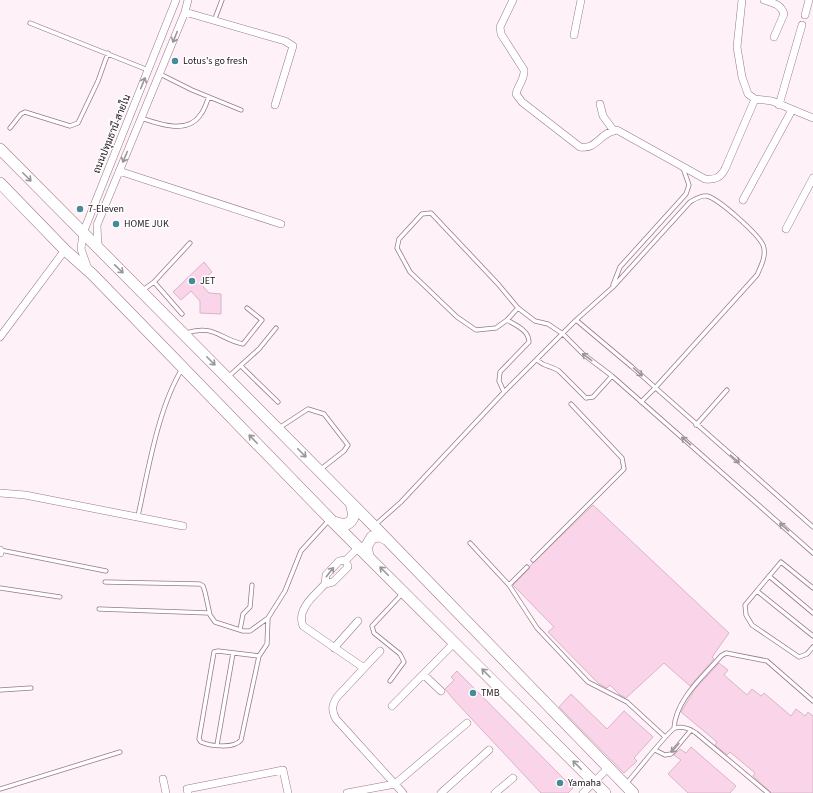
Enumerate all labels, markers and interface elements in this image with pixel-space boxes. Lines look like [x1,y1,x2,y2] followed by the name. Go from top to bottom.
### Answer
[171,30,178,42] one-way arrow
[183,54,248,68] place label: Lotus's go fresh
[170,56,180,66] marker: Lotus's go fresh
[140,77,147,89] one-way arrow
[90,92,134,176] street label: ถนนปทุมธานี-สายใน
[121,150,128,162] one-way arrow
[22,172,32,182] one-way arrow
[88,202,124,216] place label: 7-Eleven
[75,204,85,214] marker: 7-Eleven
[124,217,169,231] place label: HOME JUK
[111,219,121,229] marker: HOME JUK
[114,264,124,274] one-way arrow
[200,274,216,288] place label: JET
[187,276,197,286] marker: JET
[582,353,593,361] one-way arrow
[206,356,215,366] one-way arrow
[633,368,643,377] one-way arrow
[248,434,258,444] one-way arrow
[681,437,692,446] one-way arrow
[297,448,307,458] one-way arrow
[729,455,740,464] one-way arrow
[778,523,789,532] one-way arrow
[326,566,334,577] one-way arrow
[379,566,389,576] one-way arrow
[481,668,490,678] one-way arrow
[481,686,500,700] place label: TMB
[468,688,478,698] marker: TMB
[671,743,680,754] one-way arrow
[572,760,582,770] one-way arrow
[567,776,601,790] place label: Yamaha
[555,778,565,788] marker: Yamaha

